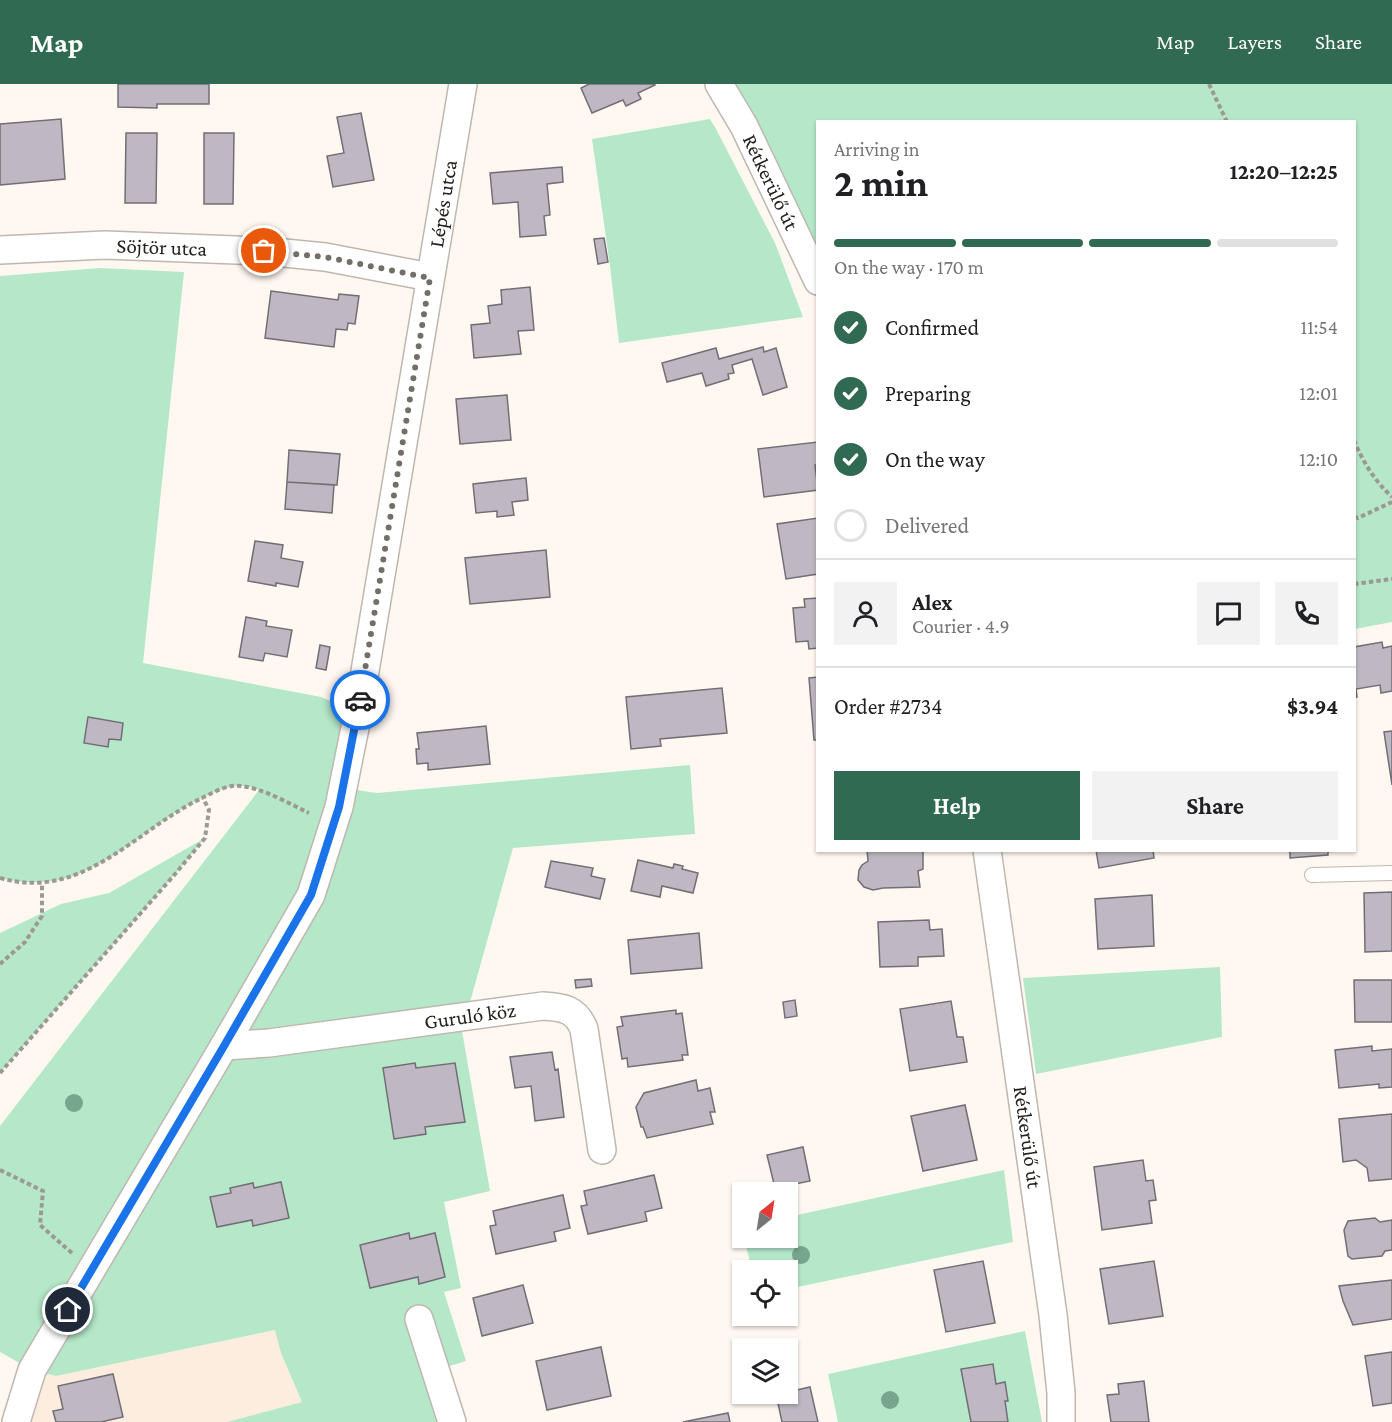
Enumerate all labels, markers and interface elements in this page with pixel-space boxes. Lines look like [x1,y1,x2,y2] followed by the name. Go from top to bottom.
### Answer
[30,27,83,58] text: Map
[1156,30,1195,54] text: Map
[1228,30,1282,54] text: Layers
[1315,30,1362,54] text: Share
[738,130,804,235] street label: Rétkerülő út
[834,138,919,160] text: Arriving in
[424,158,462,249] street label: Lépés utca
[1230,159,1338,184] text: 12:20–12:25
[834,161,928,204] text: 2 min
[238,225,289,276] pin
[116,233,208,261] street label: Söjtör utca
[247,234,280,267] icon: bag
[834,256,984,278] text: On the way · 170 m
[834,311,867,344] icon: check
[885,315,979,340] text: Confirmed
[1301,316,1338,338] text: 11:54
[834,377,867,410] icon: check
[885,381,971,406] text: Preparing
[1299,382,1338,404] text: 12:01
[834,443,867,476] icon: check
[885,447,985,472] text: On the way
[1299,448,1338,470] text: 12:10
[885,513,969,538] text: Delivered
[834,582,897,645] button: person
[1197,582,1260,645] button: chat
[1275,582,1338,645] button: phone
[912,590,953,615] text: Alex
[912,615,1010,637] text: Courier · 4.9
[330,670,390,730] courier
[344,684,377,717] icon: car
[834,694,942,719] text: Order #2734
[1287,694,1338,719] text: $3.94
[834,771,1080,840] button: Help
[1092,771,1338,840] button: Share
[423,998,517,1034] street label: Guruló köz
[1009,1084,1047,1191] street label: Rétkerülő út
[732,1182,798,1248] north arrow
[732,1182,798,1404] map controls
[732,1260,798,1326] button: locate
[42,1284,93,1335] pin
[51,1293,84,1326] icon: home
[732,1338,798,1404] button: layers

